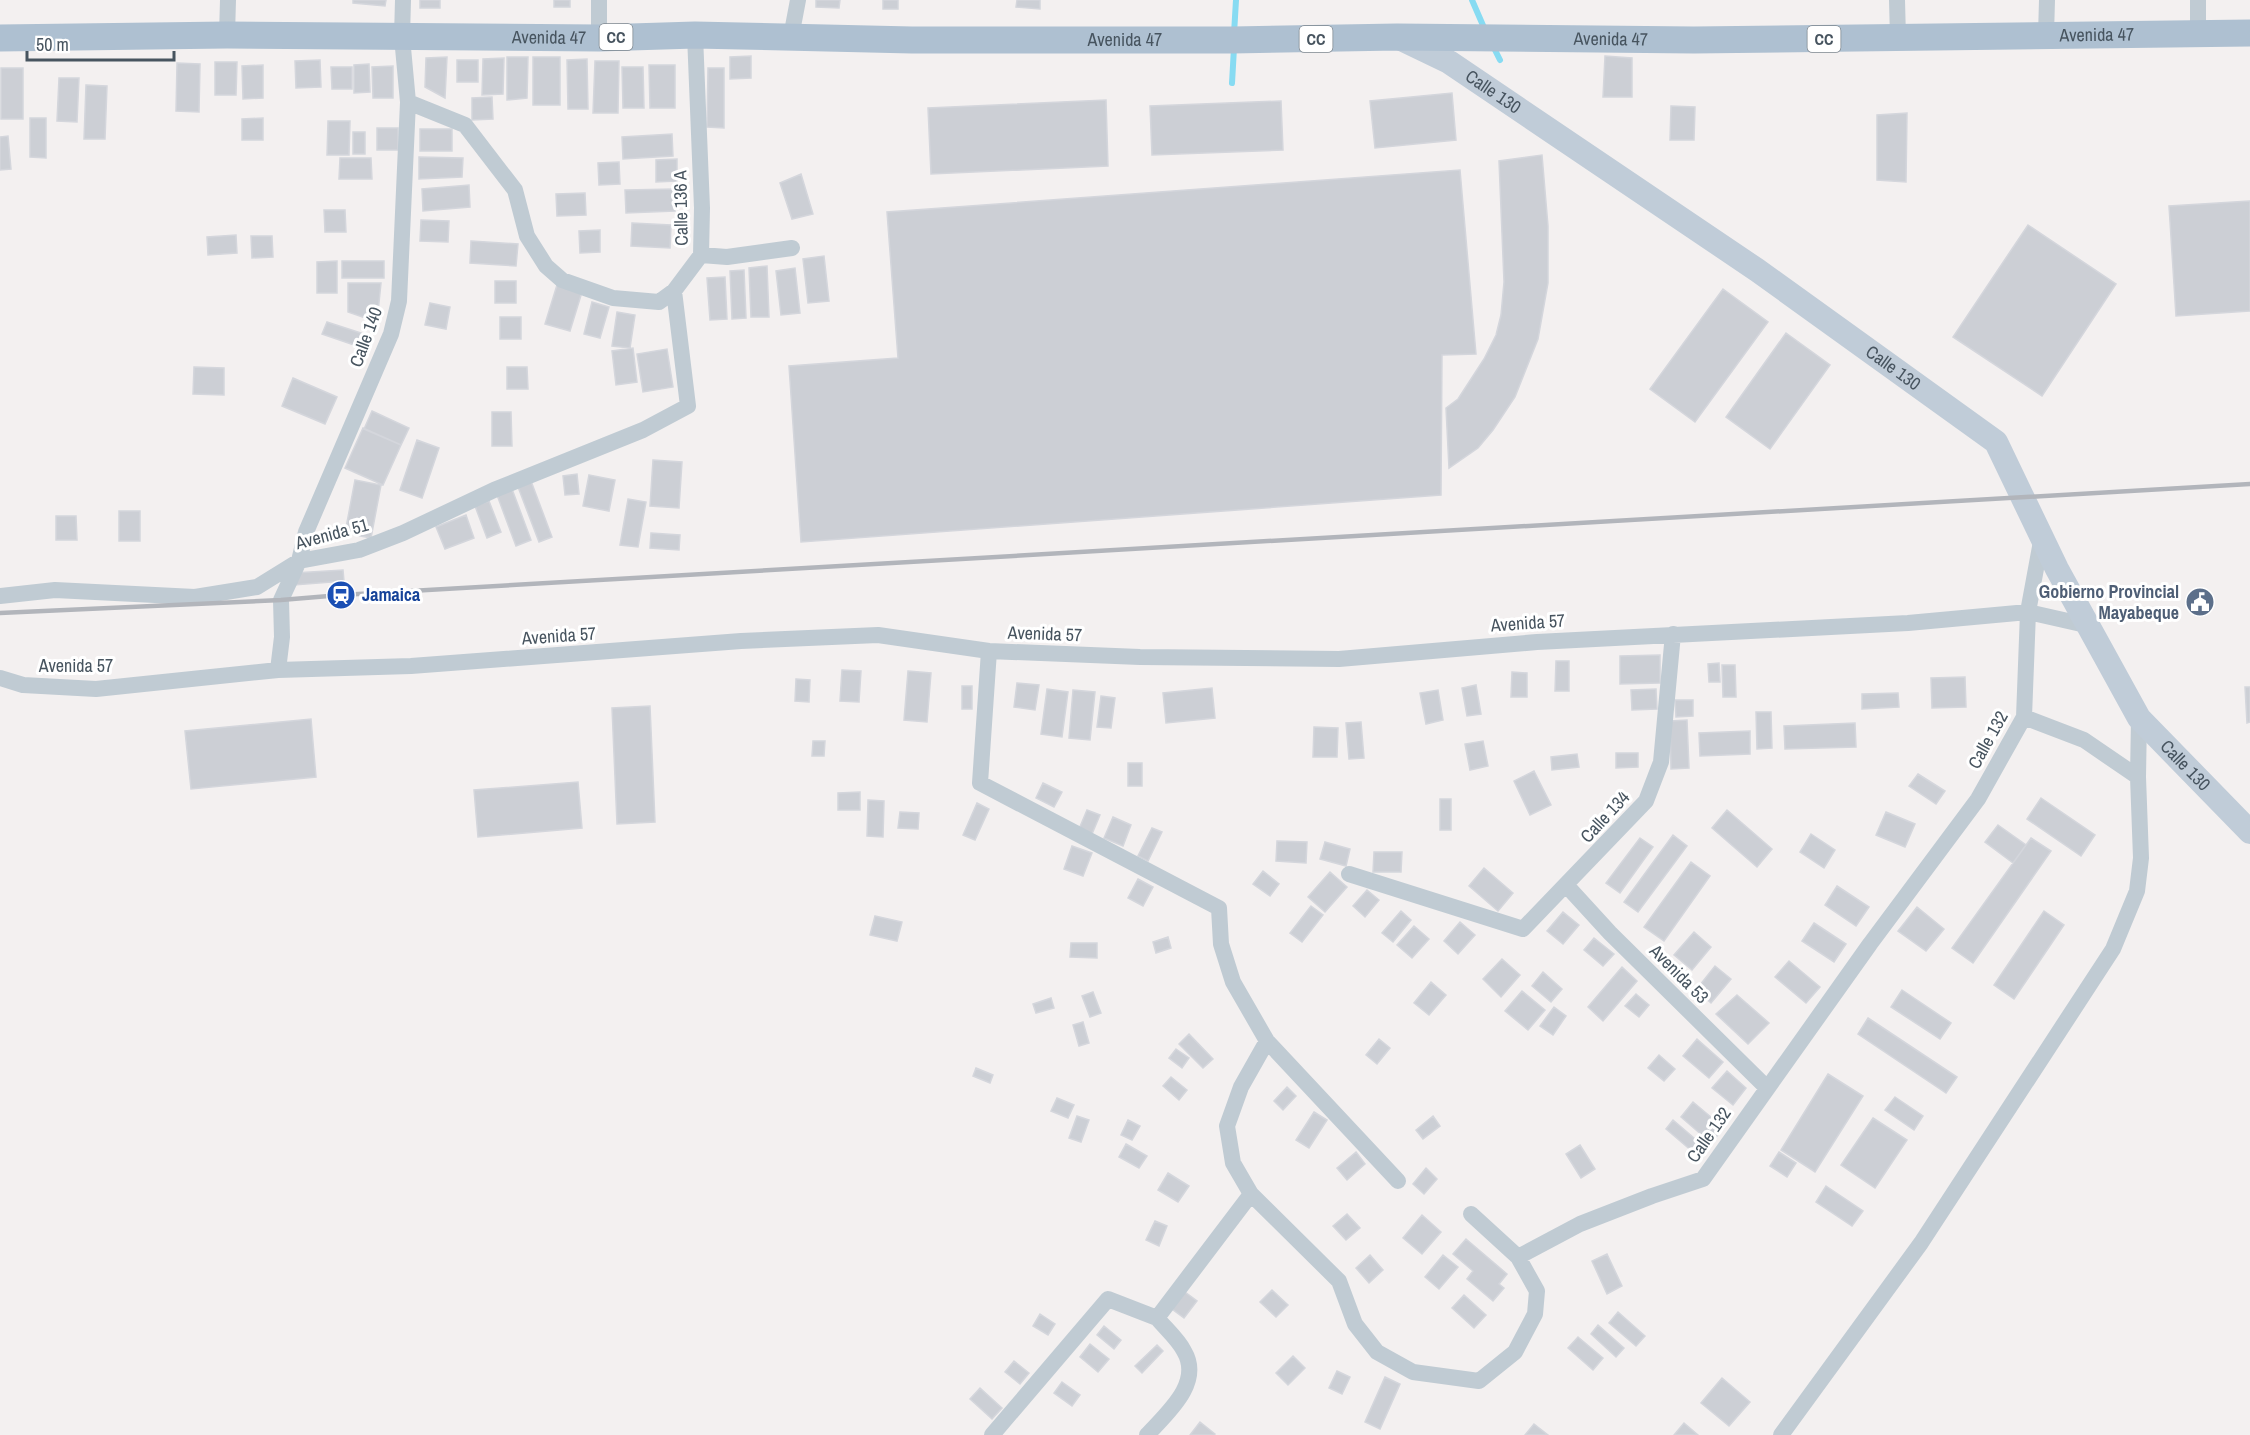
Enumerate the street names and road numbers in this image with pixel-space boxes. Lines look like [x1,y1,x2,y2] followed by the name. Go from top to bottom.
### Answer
[2058,21,2134,47] street label: Avenida 47
[511,24,586,50] street label: Avenida 47
[600,24,632,50] road number: CC
[1300,26,1332,52] road number: CC
[1572,26,1648,52] street label: Avenida 47
[1808,26,1840,52] road number: CC
[1087,27,1162,52] street label: Avenida 47
[1461,64,1526,119] street label: Calle 130
[667,170,694,246] street label: Calle 136 A
[343,303,388,370] street label: Calle 140
[1861,339,1926,396] street label: Calle 130
[292,512,372,555] street label: Avenida 51
[1489,607,1566,638] street label: Avenida 57
[520,620,597,651] street label: Avenida 57
[1006,620,1083,647] street label: Avenida 57
[38,653,113,678] street label: Avenida 57
[1962,706,2014,773] street label: Calle 132
[2155,734,2216,796] street label: Calle 130
[1574,785,1635,848] street label: Calle 134
[1643,938,1715,1009] street label: Avenida 53
[1680,1102,1737,1167] street label: Calle 132

